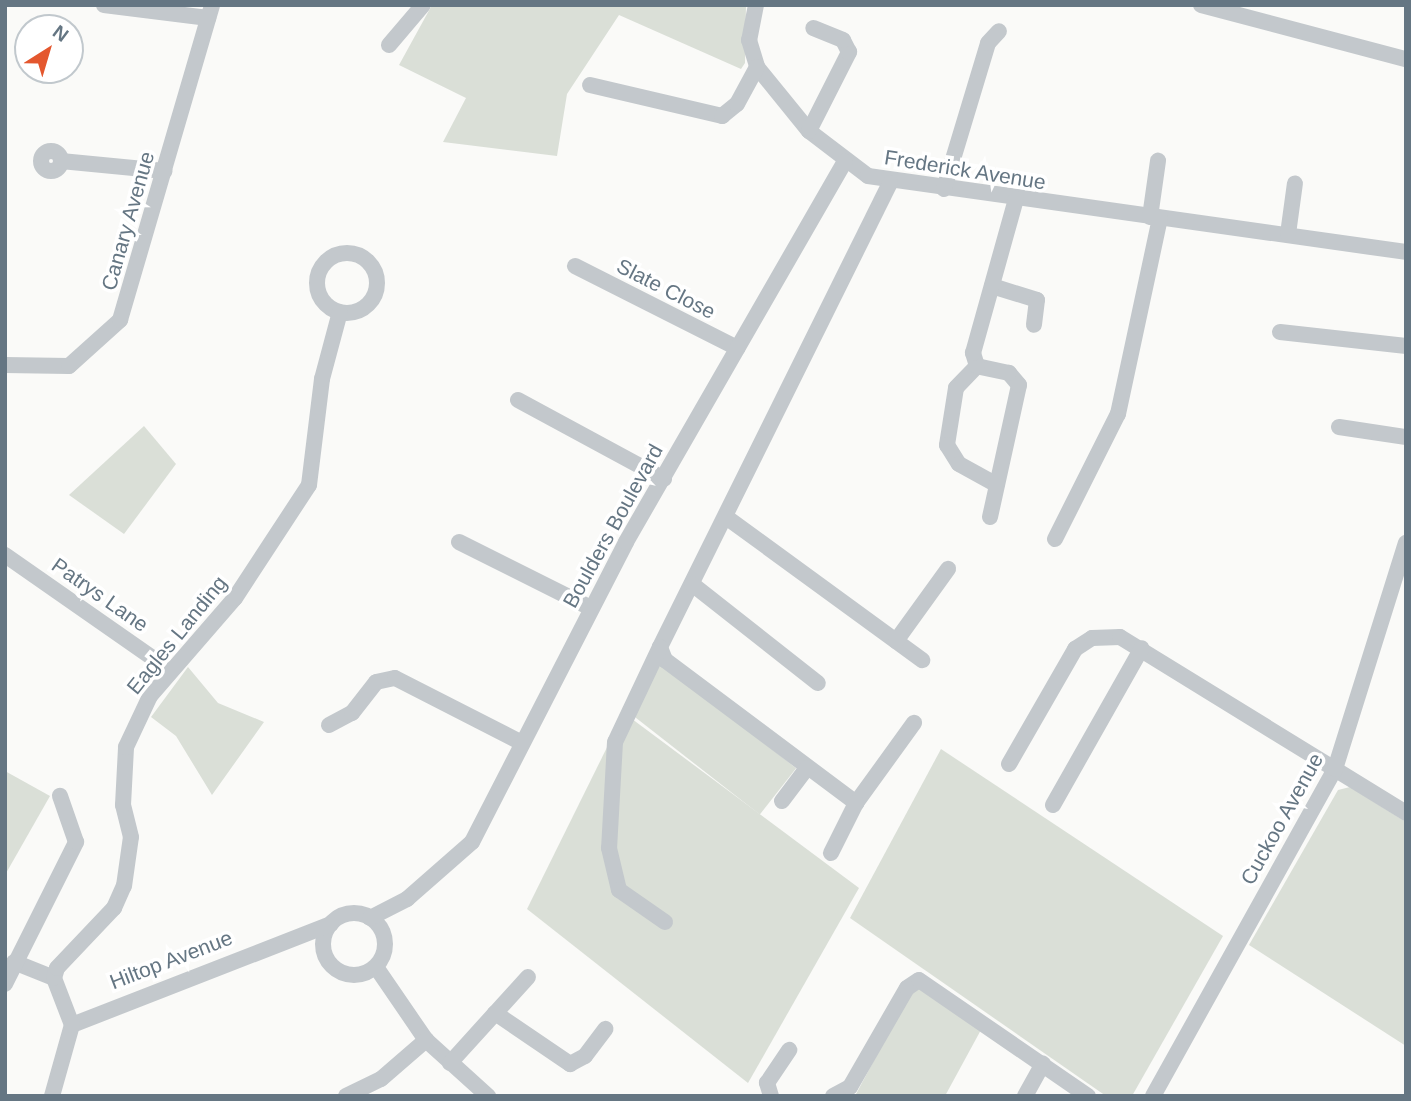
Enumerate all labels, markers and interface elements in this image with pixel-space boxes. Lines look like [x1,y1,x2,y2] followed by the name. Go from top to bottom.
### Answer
[14,14,84,84] north arrow
[49,21,73,46] text: N
[882,145,1048,195] street label: Frederick Avenue
[96,148,160,294] street label: Canary Avenue
[612,253,720,325] street label: Slate Close
[558,440,668,612] street label: Boulders Boulevard
[47,553,153,637] street label: Patrys Lane
[122,571,232,699] street label: Eagles Landing
[1235,748,1329,890] street label: Cuckoo Avenue
[106,925,236,995] street label: Hiltop Avenue

